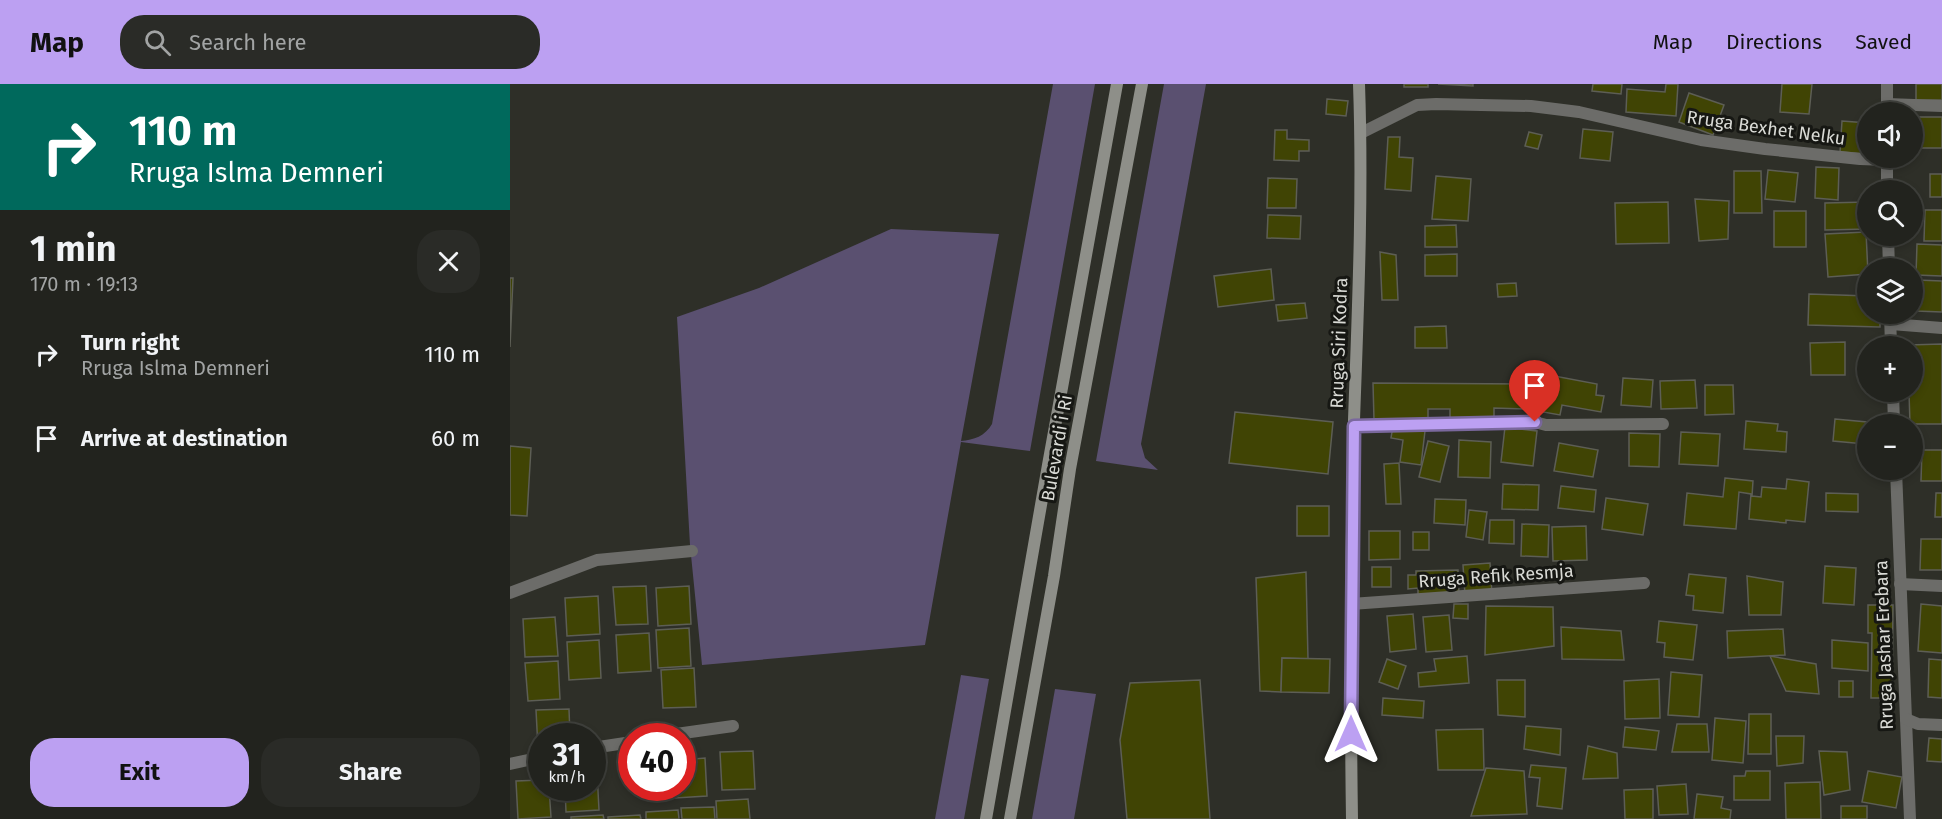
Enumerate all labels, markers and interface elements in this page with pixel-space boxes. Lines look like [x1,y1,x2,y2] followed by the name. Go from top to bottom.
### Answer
[120,15,540,69] search box
[30,26,84,59] text: Map
[141,26,174,59] icon: search
[189,29,307,56] text: Search here
[1653,29,1693,55] text: Map
[1726,29,1822,55] text: Directions
[1855,29,1912,55] text: Saved
[1857,102,1923,480] map controls
[1857,102,1923,168] button: sound
[129,106,237,156] text: 110 m
[1685,106,1847,150] street label: Rruga Bexhet Nelku
[30,108,108,186] icon: right
[129,157,384,189] text: Rruga Islma Demneri
[1857,180,1923,246] button: search
[30,227,117,271] text: 1 min
[417,230,480,293] button: close
[1857,258,1923,324] button: layers
[30,272,138,296] text: 170 m · 19:13
[1326,277,1352,409] street label: Rruga Siri Kodra
[81,329,180,356] text: Turn right
[1857,336,1923,402] button: +
[30,338,63,371] icon: right
[424,341,480,368] text: 110 m
[81,356,270,380] text: Rruga Islma Demneri
[1509,360,1560,422] pin
[1518,369,1551,402] icon: arrive
[1037,393,1077,503] street label: Bulevardi i Ri
[1857,414,1923,480] button: −
[30,422,63,455] icon: arrive
[81,425,288,452] text: Arrive at destination
[431,425,480,452] text: 60 m
[1418,560,1574,592] street label: Rruga Refik Resmja
[1870,560,1898,730] street label: Rruga Jashar Erebara
[1319,702,1383,766] position arrow
[618,723,696,801] speed limit sign: 40
[553,737,581,773] text: 31
[30,738,249,807] button: Exit
[261,738,480,807] button: Share
[548,768,586,786] text: km/h

